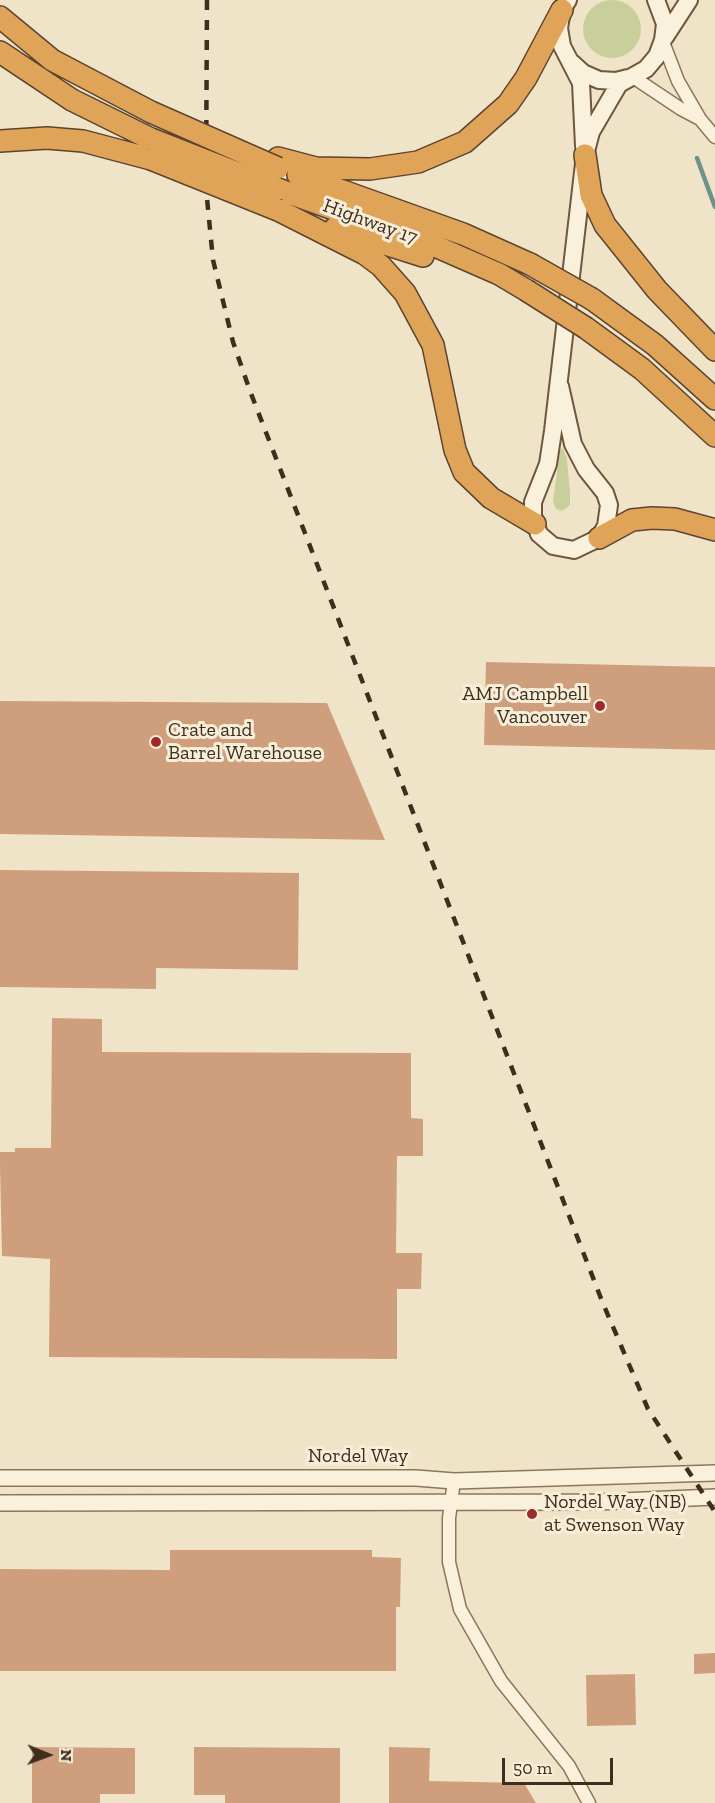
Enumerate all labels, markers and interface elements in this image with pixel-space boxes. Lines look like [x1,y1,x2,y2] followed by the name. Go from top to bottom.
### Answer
[320,194,420,250] street label: Highway 17
[462,682,588,729] place label: AMJ Campbell Vancouver
[593,699,607,713] marker: AMJ Campbell Vancouver
[168,718,322,765] place label: Crate and Barrel Warehouse
[149,735,163,749] marker: Crate and Barrel Warehouse
[308,1444,408,1468] street label: Nordel Way
[544,1490,686,1537] place label: Nordel Way (NB) at Swenson Way
[525,1507,539,1521] marker: Nordel Way (NB) at Swenson Way
[18,1725,78,1785] north arrow
[505,1746,616,1784] scale bar
[57,1749,76,1762] text: N
[513,1757,552,1779] text: 50 m

